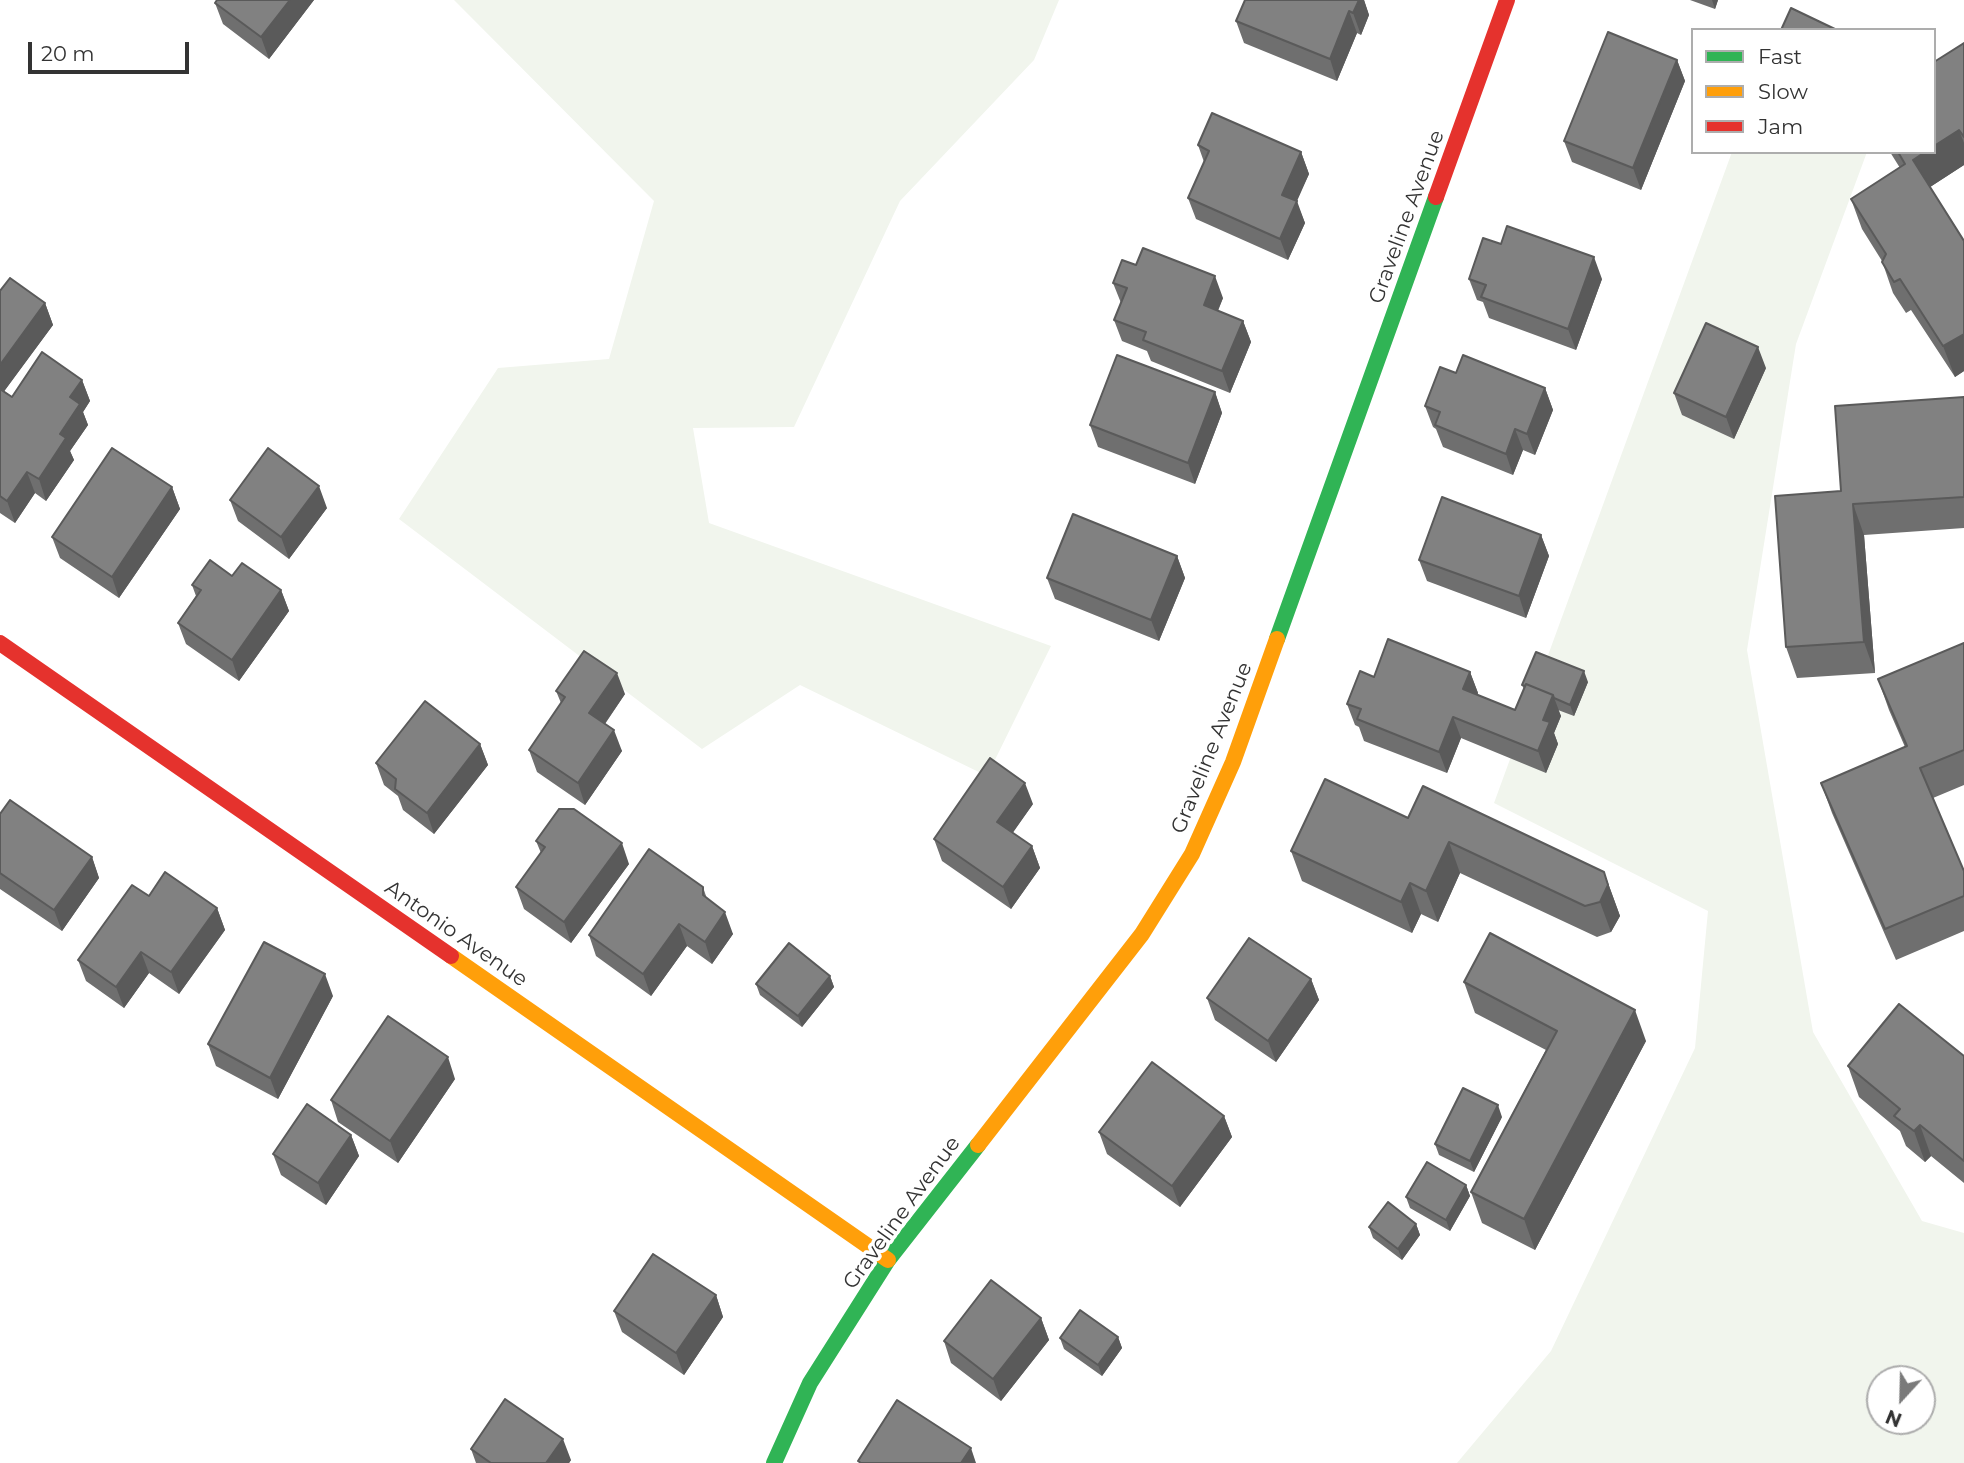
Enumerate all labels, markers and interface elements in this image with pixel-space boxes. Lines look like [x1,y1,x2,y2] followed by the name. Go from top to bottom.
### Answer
[32,28,192,72] scale bar
[1691,28,1936,154] legend
[41,41,95,66] text: 20 m
[1758,44,1802,69] text: Fast
[1758,79,1808,104] text: Slow
[1758,114,1803,139] text: Jam
[1364,127,1450,307] street label: Graveline Avenue
[1166,659,1258,837] street label: Graveline Avenue
[380,875,532,993] street label: Antonio Avenue
[838,1132,966,1294] street label: Graveline Avenue
[1866,1365,1936,1435] north arrow
[1882,1405,1905,1432] text: N

